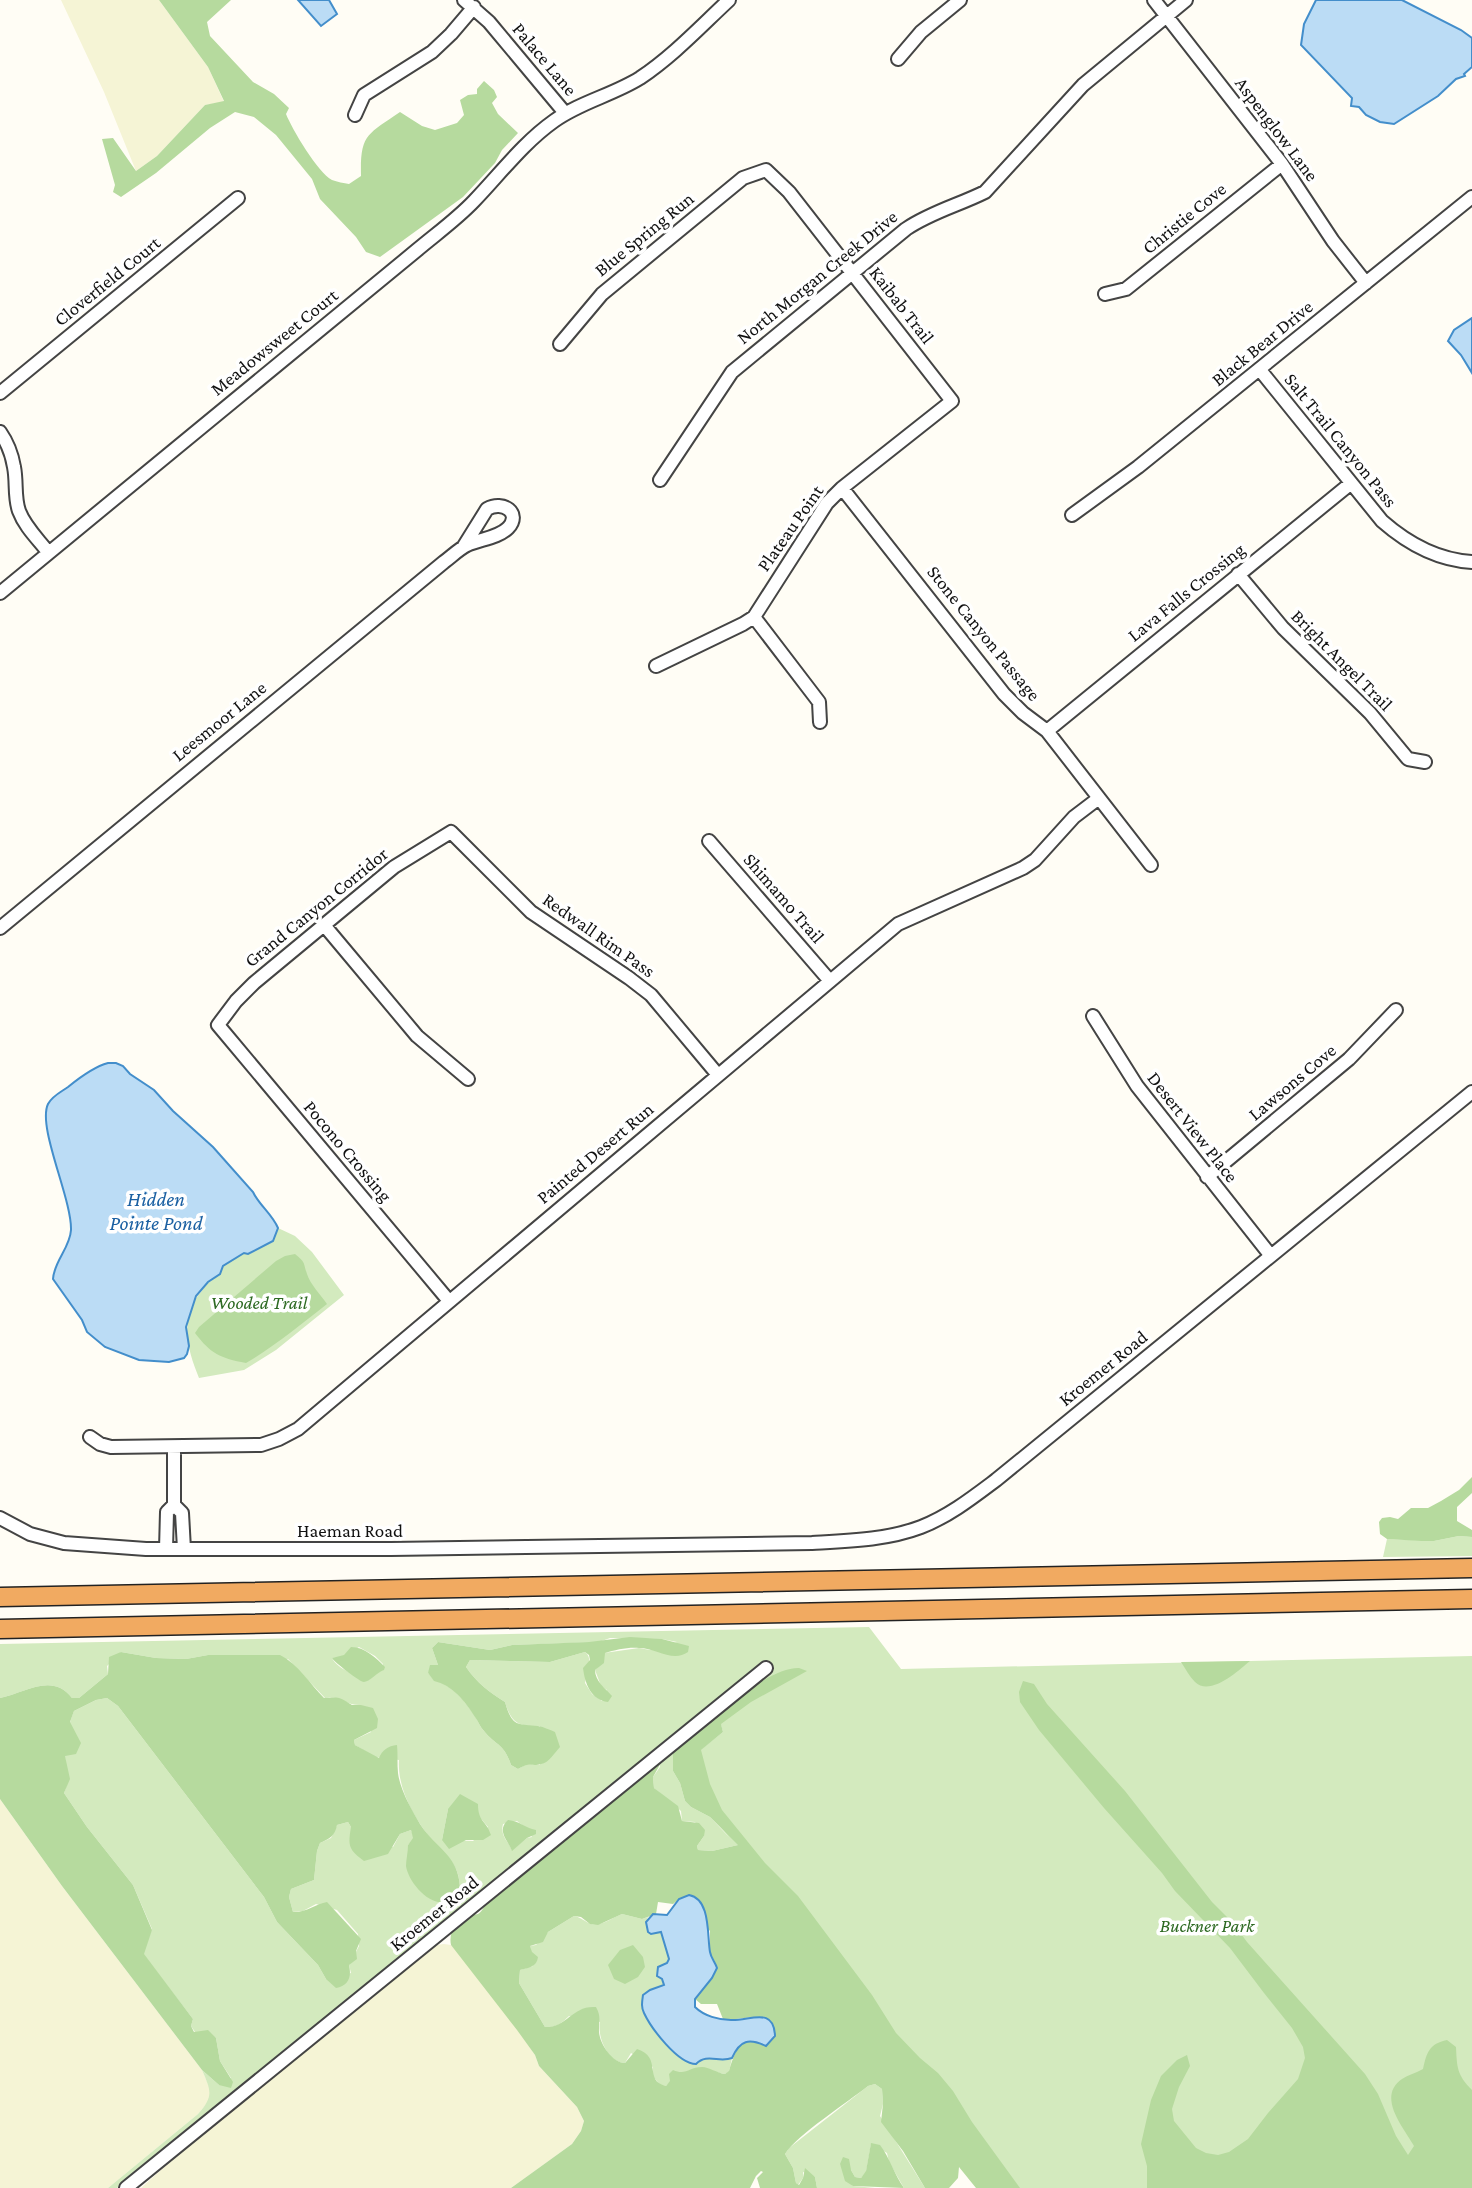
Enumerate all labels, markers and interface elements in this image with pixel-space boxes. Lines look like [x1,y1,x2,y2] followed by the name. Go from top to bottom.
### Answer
[509,18,581,100] street label: Palace Lane
[1231,73,1323,185] street label: Aspenglow Lane
[1138,178,1230,258] street label: Christie Cove
[590,188,698,280] street label: Blue Spring Run
[733,206,901,348] street label: North Morgan Creek Drive
[50,231,165,330] street label: Cloverfield Court
[865,262,939,348] street label: Kaibab Trail
[206,284,342,400] street label: Meadowsweet Court
[1207,296,1317,390] street label: Black Bear Drive
[1280,369,1402,511] street label: Salt Trail Canyon Pass
[753,480,828,575] street label: Plateau Point
[1123,538,1249,646] street label: Lava Falls Crossing
[923,561,1045,705] street label: Stone Canyon Passage
[1287,605,1397,715] street label: Bright Angel Trail
[168,677,270,765] street label: Leesmoor Lane
[240,843,392,971] street label: Grand Canyon Corridor
[739,849,829,947] street label: Shimamo Trail
[539,889,659,981] street label: Redwall Rim Pass
[1244,1039,1340,1125] street label: Lawsons Cove
[1143,1068,1243,1186] street label: Desert View Place
[300,1096,396,1206] street label: Pocono Crossing
[533,1098,657,1208] street label: Painted Desert Run
[109,1187,204,1235] water label: Hidden Pointe Pond
[211,1292,308,1313] park label: Wooded Trail
[1055,1326,1151,1410] street label: Kroemer Road
[297,1520,403,1541] street label: Haeman Road
[386,1871,482,1955] street label: Kroemer Road
[1160,1915,1255,1936] park label: Buckner Park

